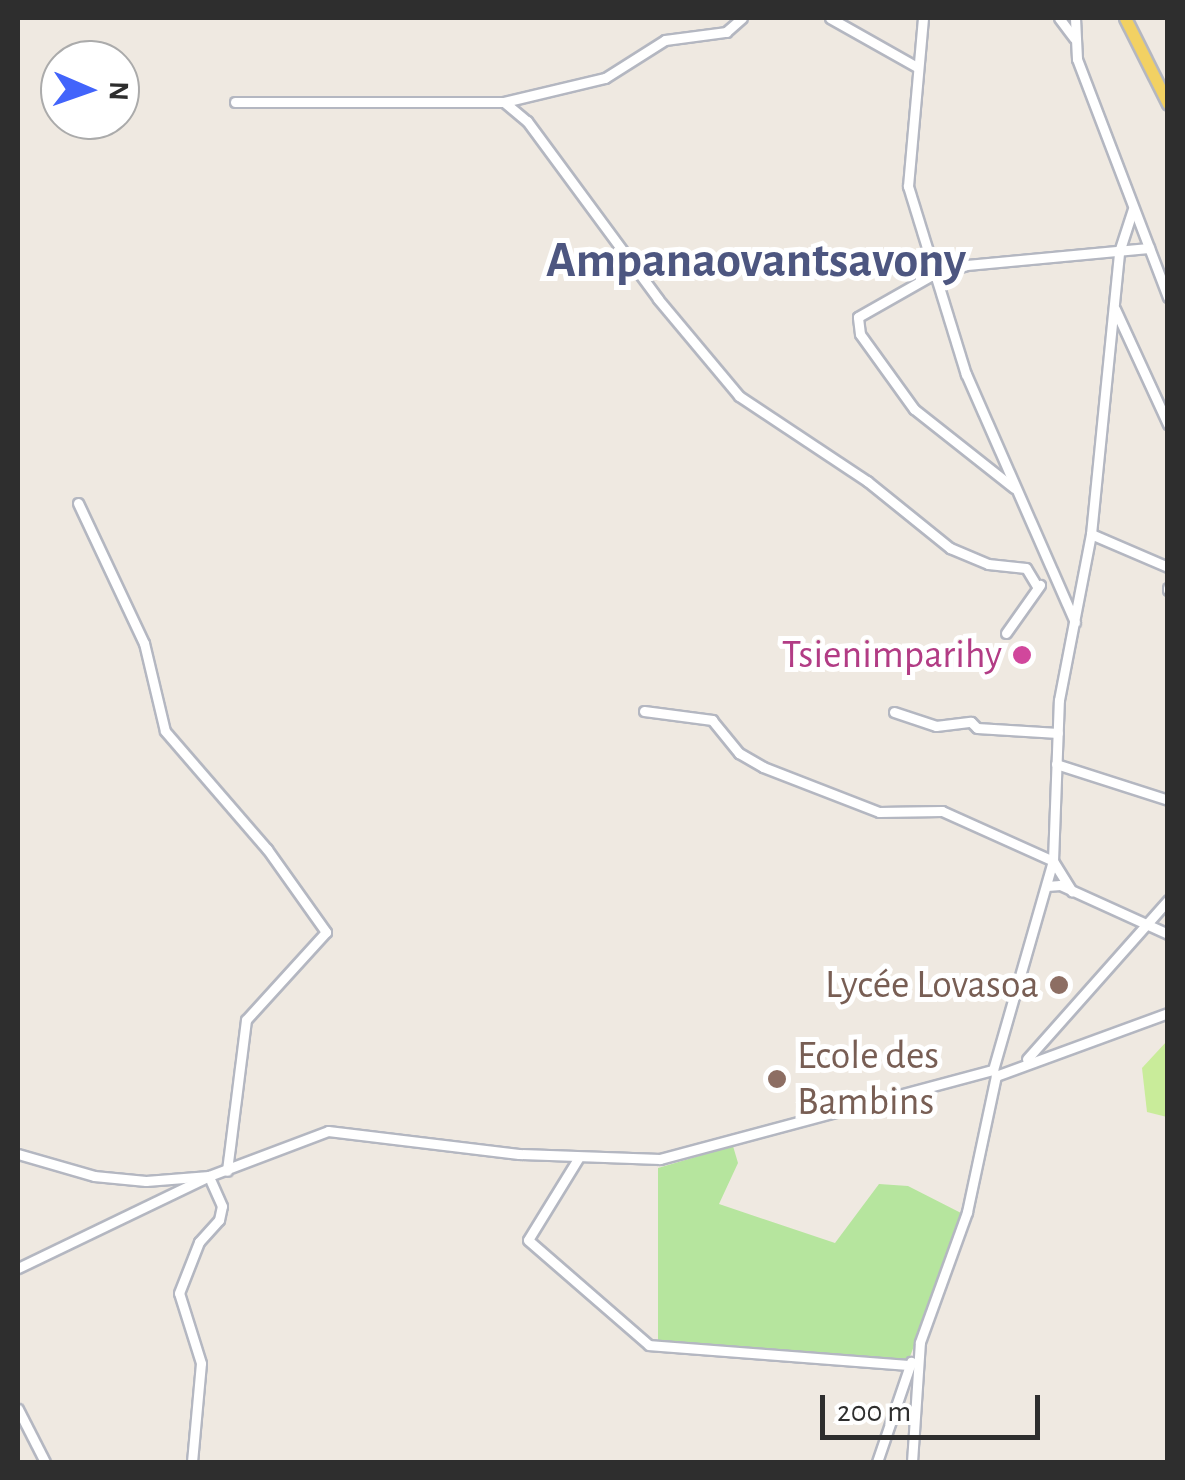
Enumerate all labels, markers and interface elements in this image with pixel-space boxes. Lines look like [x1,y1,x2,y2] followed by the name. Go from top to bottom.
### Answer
[40,40,140,140] north arrow
[104,81,132,101] text: N
[546,232,966,292] district label: Ampanaovantsavony
[782,631,1002,679] place label: Tsienimparihy
[1011,644,1033,666] marker: Tsienimparihy
[825,961,1039,1009] place label: Lycée Lovasoa
[1048,974,1070,996] marker: Lycée Lovasoa
[797,1032,939,1126] place label: Ecole des Bambins
[766,1068,788,1090] marker: Ecole des Bambins
[825,1375,1045,1437] scale bar
[837,1397,911,1427] text: 200 m

